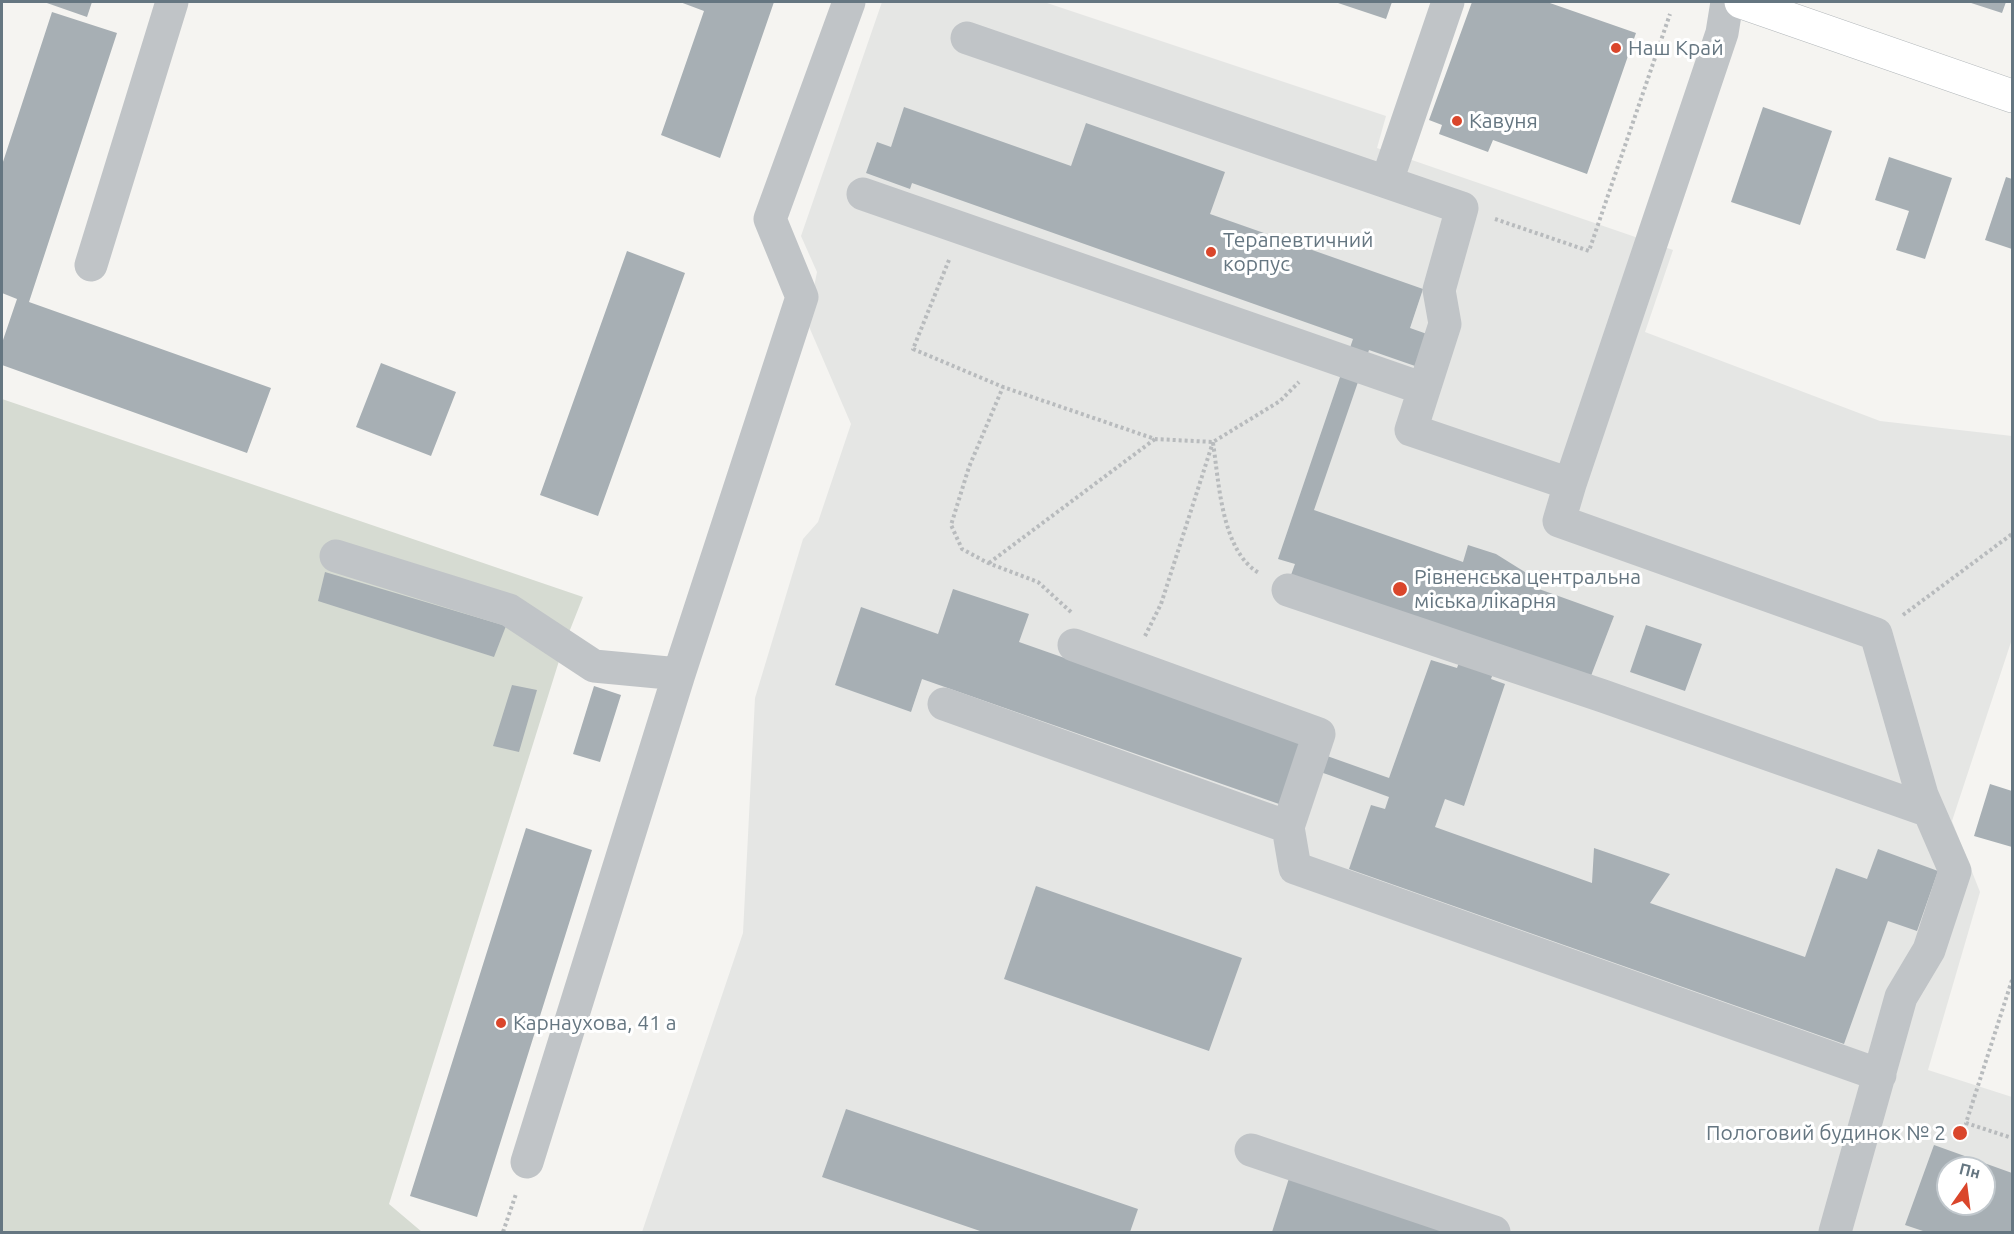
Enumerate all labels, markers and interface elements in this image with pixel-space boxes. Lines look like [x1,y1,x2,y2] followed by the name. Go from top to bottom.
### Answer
[1628,35,1724,61] place label: Наш Край
[1609,41,1623,55] marker: Наш Край
[1469,108,1538,134] place label: Кавуня
[1450,114,1464,128] marker: Кавуня
[1223,227,1374,277] place label: Терапевтичний корпус
[1204,245,1218,259] marker: Терапевтичний корпус
[1414,564,1641,614] place label: Рівненська центральна міська лікарня
[1391,580,1409,598] marker: Рівненська центральна міська лікарня
[513,1010,677,1036] place label: Карнаухова, 41 а
[494,1016,508,1030] marker: Карнаухова, 41 а
[1706,1120,1946,1146] place label: Пологовий будинок № 2
[1951,1124,1969,1142] marker: Пологовий будинок № 2
[1936,1156,1996,1216] north arrow
[1958,1159,1982,1182] text: Пн

